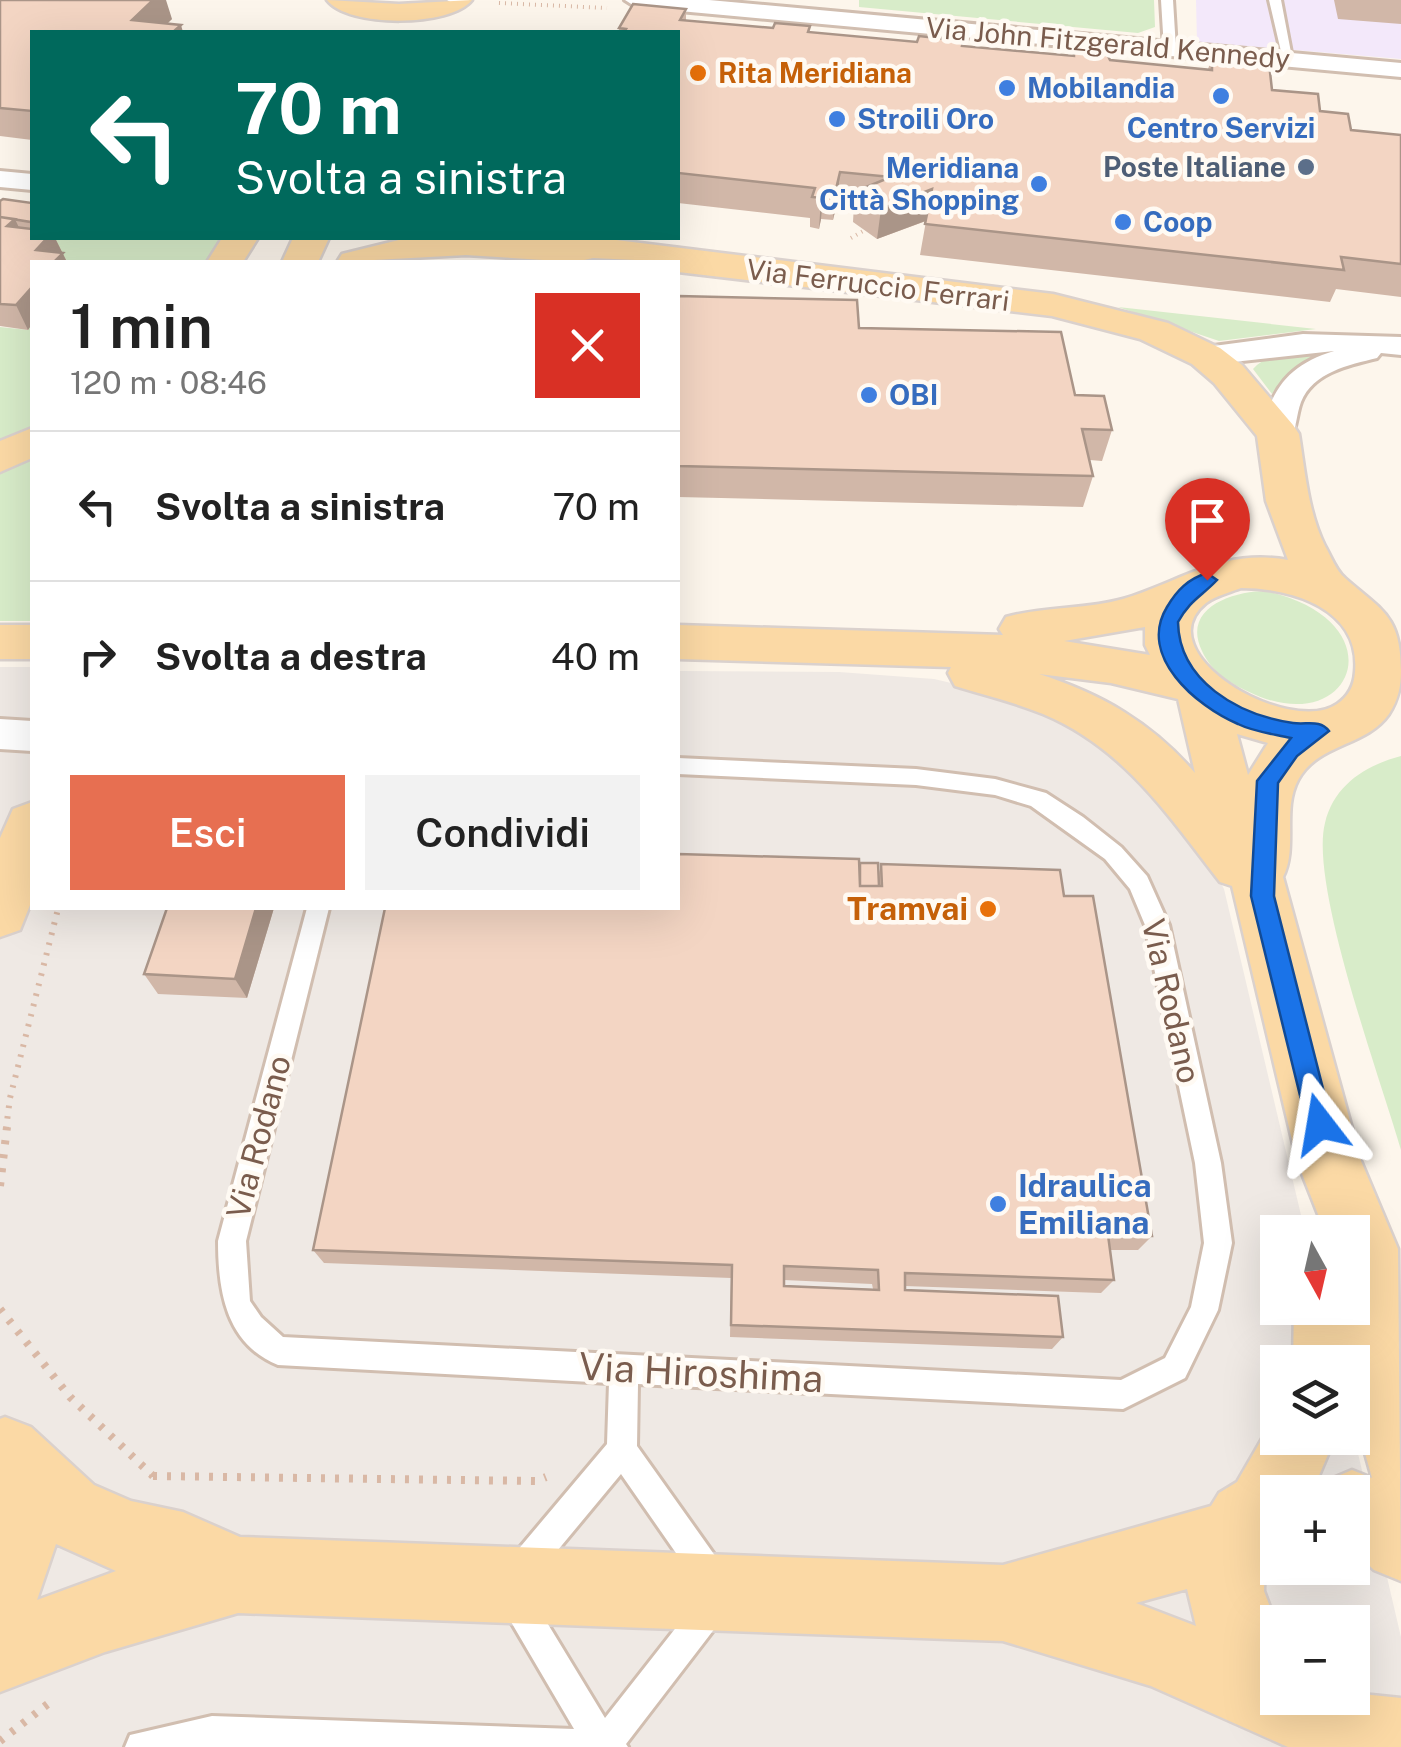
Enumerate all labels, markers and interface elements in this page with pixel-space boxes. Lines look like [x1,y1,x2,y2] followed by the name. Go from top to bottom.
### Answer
[925,10,1292,75] street label: Via John Fitzgerald Kennedy
[718,56,912,89] place label: Rita Meridiana
[687,62,709,84] marker: Rita Meridiana
[235,67,402,150] text: 70 m
[70,70,200,200] icon: left
[1027,71,1175,104] place label: Mobilandia
[996,77,1018,99] marker: Mobilandia
[1210,85,1232,107] marker: Centro Servizi
[857,102,994,135] place label: Stroili Oro
[826,108,848,130] marker: Stroili Oro
[1127,111,1315,144] place label: Centro Servizi
[1103,150,1286,183] place label: Poste Italiane
[235,151,567,204] text: Svolta a sinistra
[819,151,1019,216] place label: Meridiana Città Shopping
[1295,156,1317,178] marker: Poste Italiane
[1028,173,1050,195] marker: Meridiana Città Shopping
[1143,205,1212,238] place label: Coop
[1112,211,1134,233] marker: Coop
[745,252,1011,317] street label: Via Ferruccio Ferrari
[70,291,213,362] text: 1 min
[535,293,640,398] button: close
[70,364,267,401] text: 120 m · 08:46
[889,378,938,411] place label: OBI
[858,384,880,406] marker: OBI
[1165,478,1250,581] pin
[70,479,125,534] icon: left
[155,484,445,529] text: Svolta a sinistra
[553,484,640,529] text: 70 m
[1180,493,1235,548] icon: arrive
[70,629,125,684] icon: right
[155,634,427,679] text: Svolta a destra
[551,634,640,679] text: 40 m
[70,775,345,890] button: Esci
[365,775,640,890] button: Condividi
[847,890,968,927] place label: Tramvai
[977,898,999,920] marker: Tramvai
[1135,915,1208,1087] street label: Via Rodano
[219,1051,298,1223] street label: Via Rodano
[1268,1072,1372,1176] position arrow
[1018,1167,1152,1241] place label: Idraulica Emiliana
[987,1193,1009,1215] marker: Idraulica Emiliana
[1260,1215,1370,1325] north arrow
[1260,1215,1370,1715] map controls
[578,1344,824,1401] street label: Via Hiroshima
[1260,1345,1370,1455] button: layers
[1260,1475,1370,1585] button: +
[1260,1605,1370,1715] button: −

